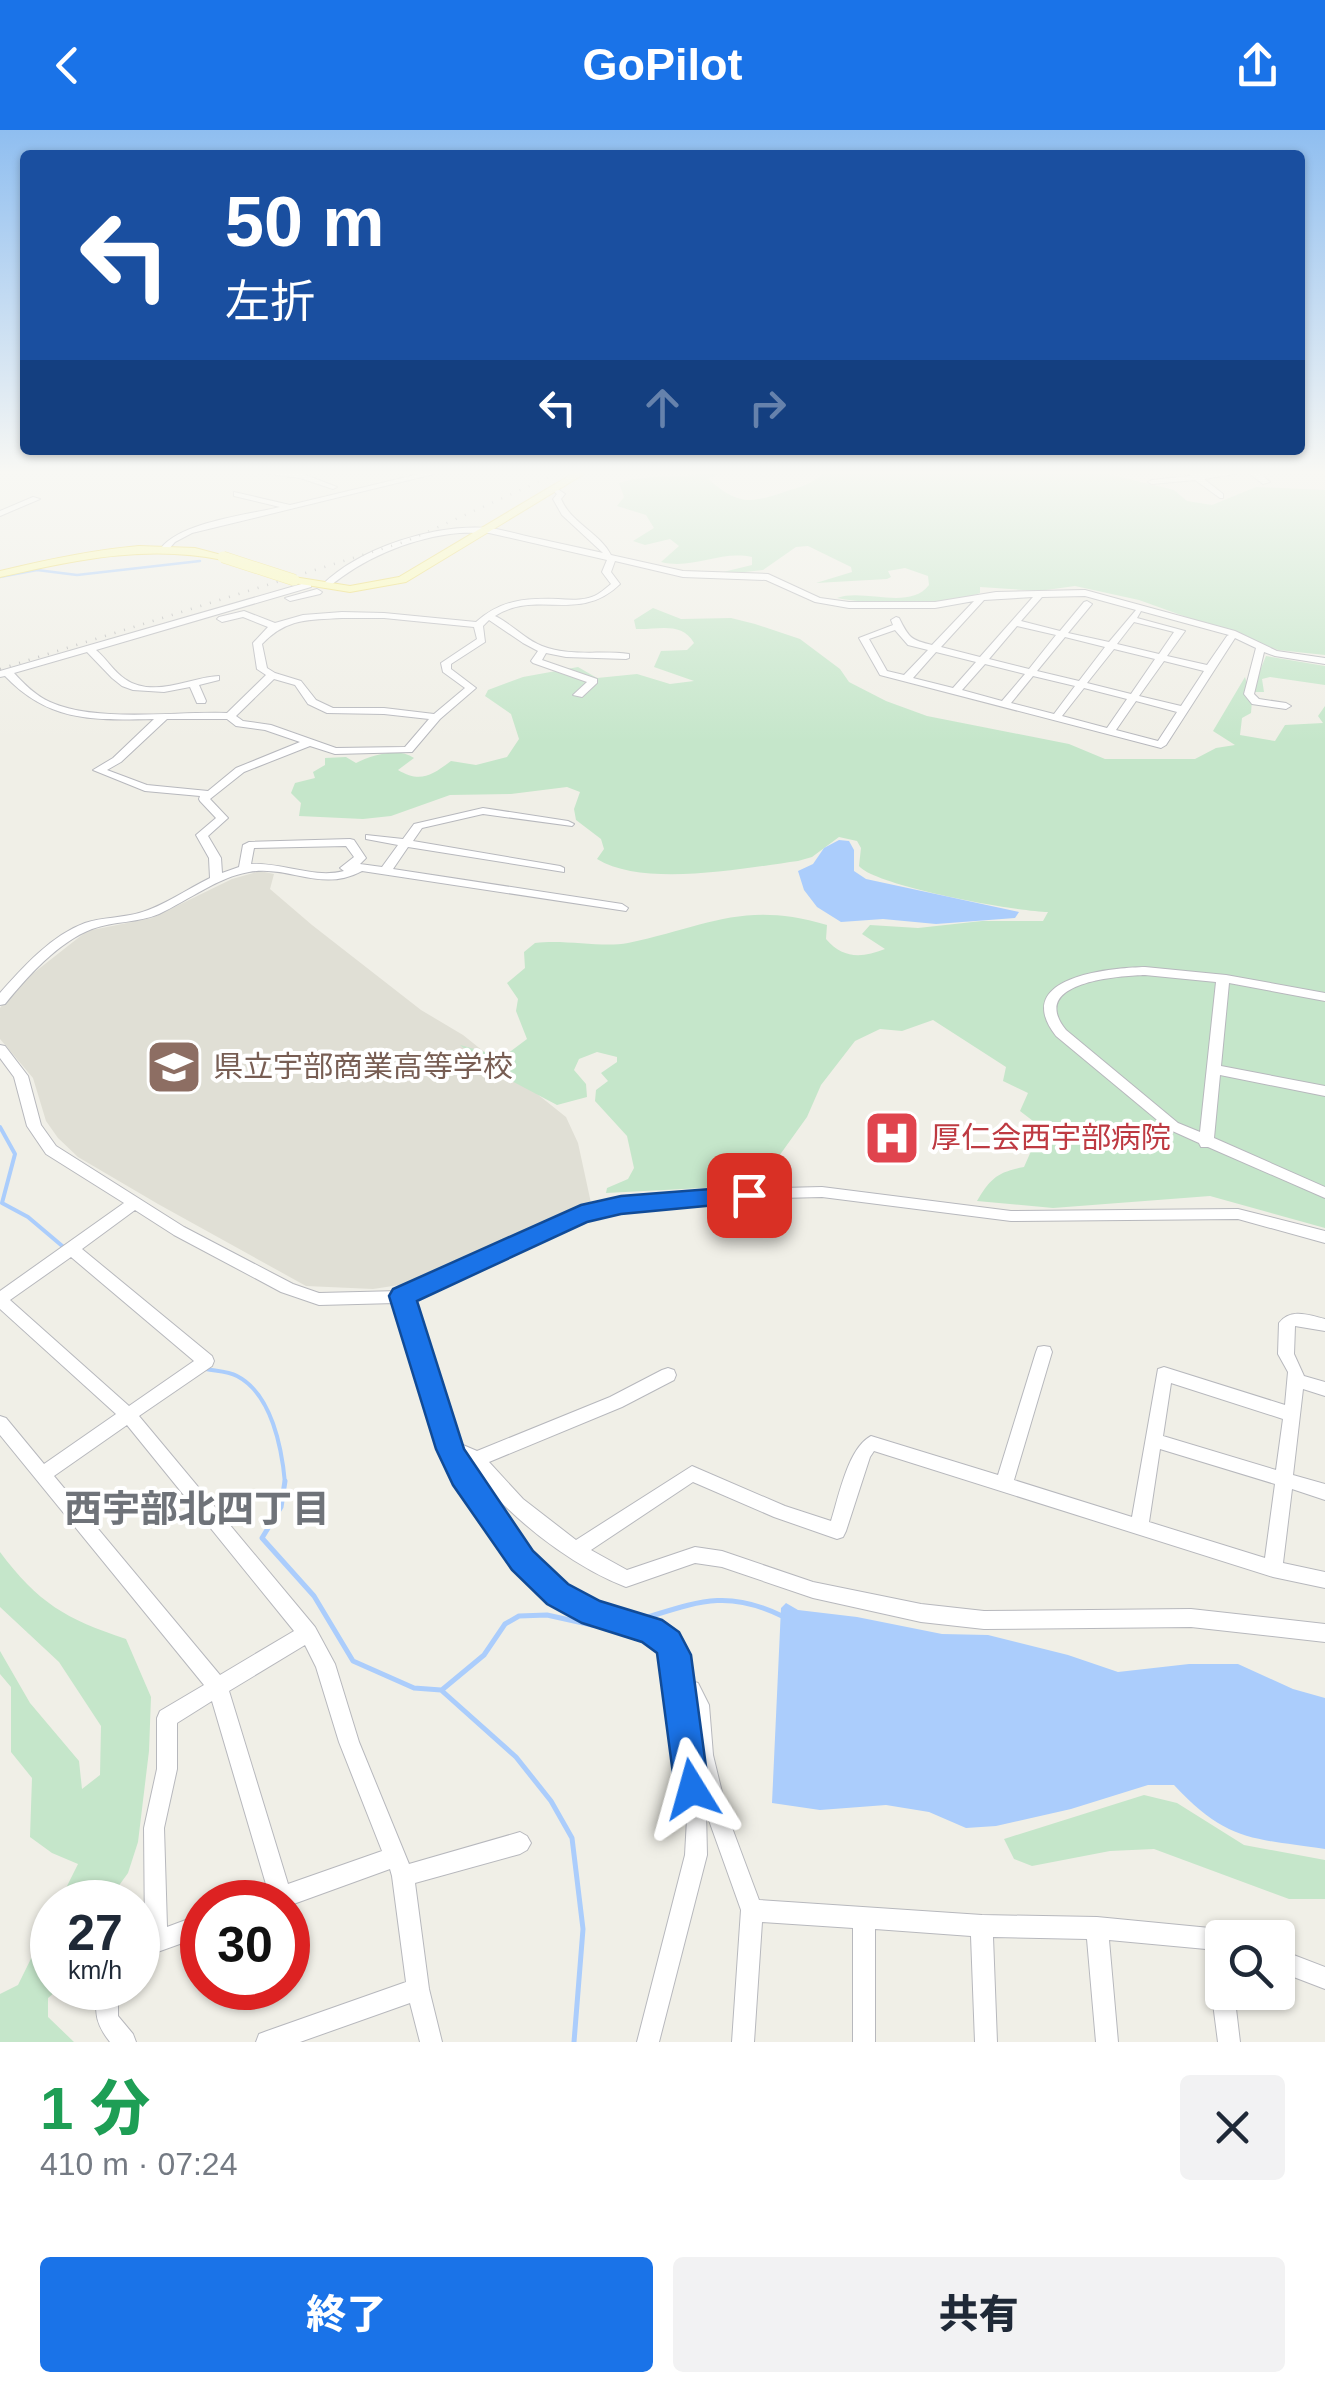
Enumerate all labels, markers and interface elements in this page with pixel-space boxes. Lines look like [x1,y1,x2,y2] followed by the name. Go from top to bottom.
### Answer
[40,38,95,93] icon: back
[1230,38,1285,93] icon: share
[583,39,742,90] text: GoPilot
[225,183,385,261] text: 50 m
[60,190,190,320] icon: left
[225,276,315,327] text: 左折
[530,380,585,435] icon: left
[635,380,690,435] icon: ahead
[740,380,795,435] icon: right
[144,1037,204,1097] school or university icon: 県立宇部商業高等学校
[213,1050,513,1083] place label: 県立宇部商業高等学校
[862,1108,922,1168] hospital icon: 厚仁会西宇部病院
[931,1121,1171,1154] place label: 厚仁会西宇部病院
[707,1153,792,1238] pin
[722,1168,777,1223] icon: arrive
[64,1488,330,1530] district label: 西宇部北四丁目
[640,1737,744,1841] position arrow
[180,1880,310,2010] speed limit sign: 30
[67,1905,123,1961] text: 27
[1205,1920,1295,2010] map controls
[1205,1920,1295,2010] button: search
[68,1956,122,1984] text: km/h
[40,2075,150,2142] text: 1 分
[1180,2075,1285,2180] button: close
[40,2146,237,2182] text: 410 m · 07:24
[40,2257,653,2372] button: 終了
[673,2257,1285,2372] button: 共有

